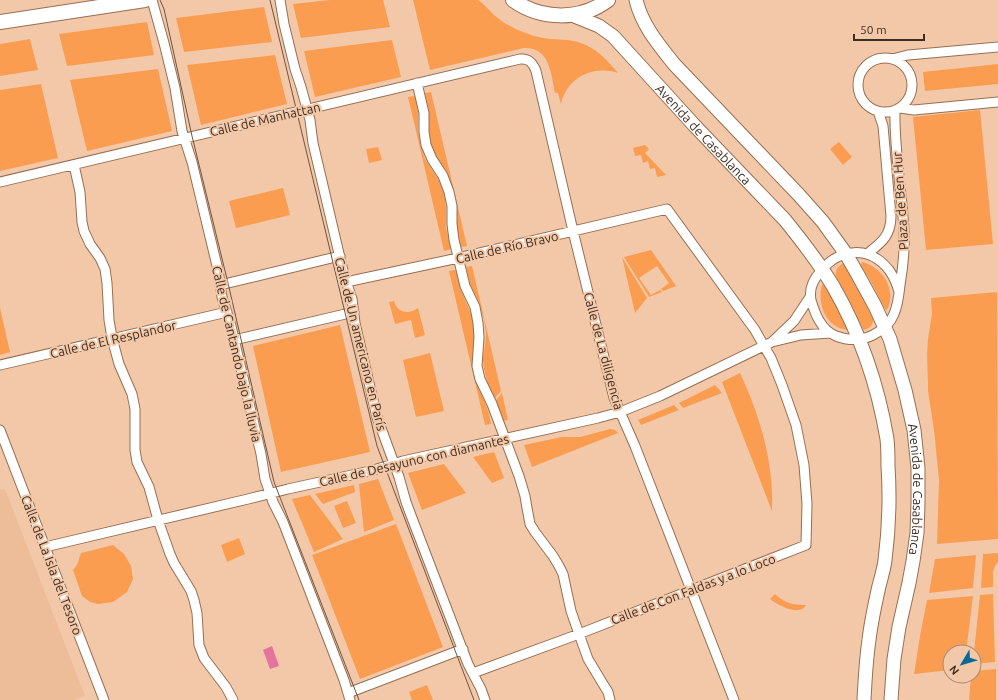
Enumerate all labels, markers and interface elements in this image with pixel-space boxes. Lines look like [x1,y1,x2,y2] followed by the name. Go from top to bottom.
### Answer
[854,16,924,42] scale bar
[860,23,887,36] text: 50 m
[653,81,754,187] street label: Avenida de Casablanca
[208,99,322,139] street label: Calle de Manhattan
[890,151,910,251] street label: Plaza de Ben Hur
[454,228,560,266] street label: Calle de Río Bravo
[333,256,389,432] street label: Calle de Un americano en París
[210,265,264,443] street label: Calle de Cantando bajo la lluvia
[582,291,626,411] street label: Calle de La diligencia
[48,318,178,360] street label: Calle de El Resplandor
[906,422,925,556] street label: Avenida de Casablanca
[318,431,511,489] street label: Calle de Desayuno con diamantes
[19,493,85,637] street label: Calle de La Isla del Tesoro
[609,551,777,627] street label: Calle de Con Faldas y a lo Loco
[942,644,982,684] north arrow
[947,663,961,677] text: N

